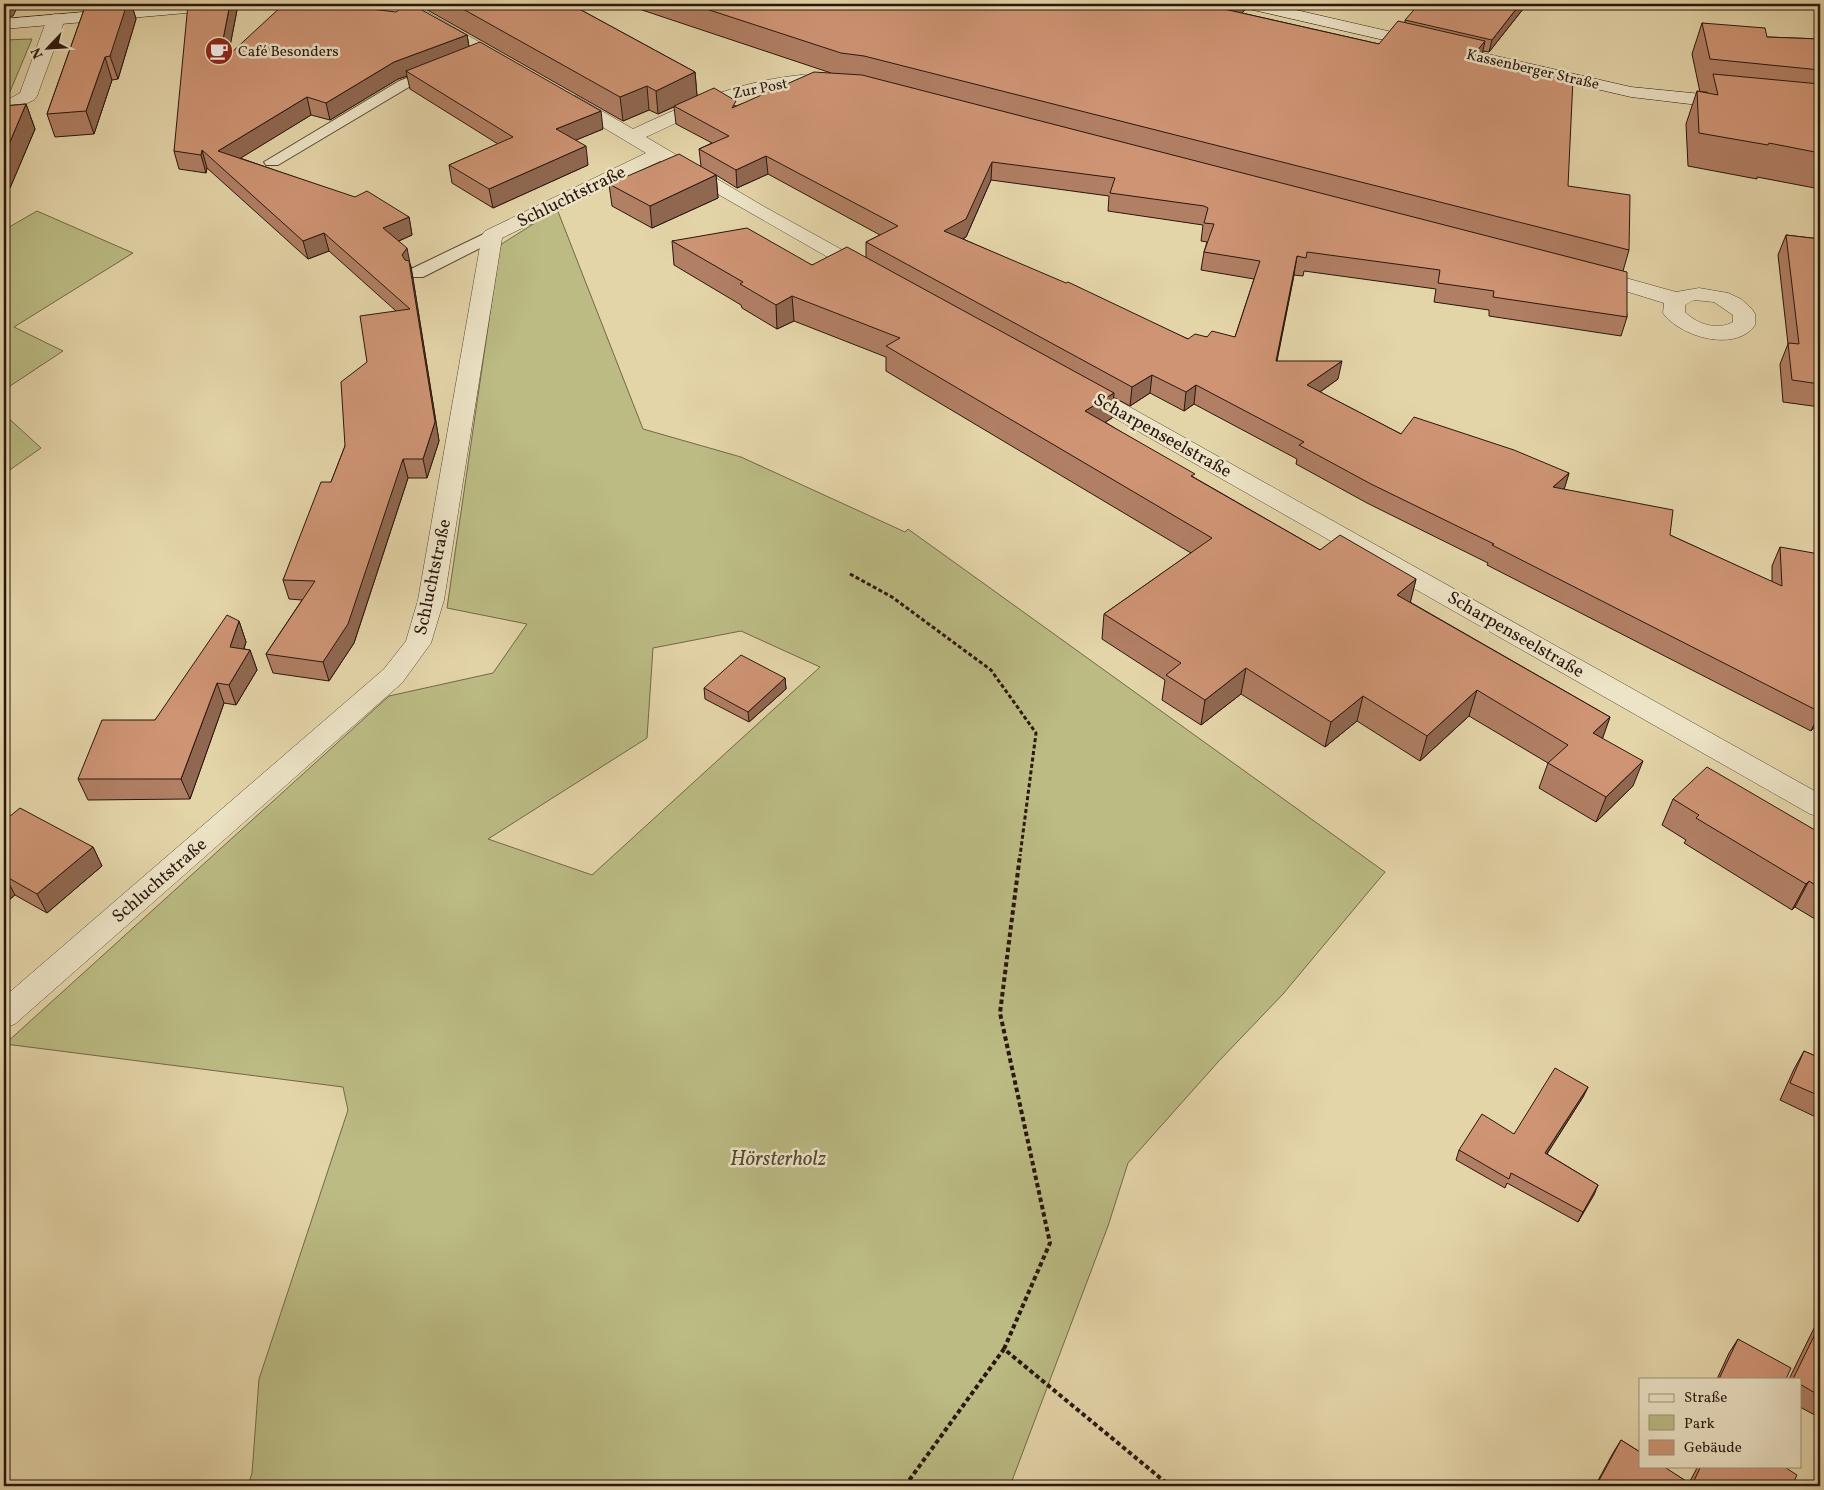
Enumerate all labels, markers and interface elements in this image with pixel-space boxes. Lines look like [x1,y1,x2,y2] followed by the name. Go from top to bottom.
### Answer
[22,22,72,72] north arrow
[204,36,234,66] cafe icon: Café Besonders
[238,42,339,63] place label: Café Besonders
[27,44,48,61] text: N
[1464,45,1601,96] street label: Kassenberger Straße
[731,74,789,105] street label: Zur Post
[513,160,630,235] street label: Schluchtstraße
[1089,388,1236,485] street label: Scharpenseelstraße
[409,517,458,638] street label: Schluchtstraße
[1442,586,1588,685] street label: Scharpenseelstraße
[107,833,213,929] street label: Schluchtstraße
[730,1145,827,1174] park label: Hörsterholz
[1639,1378,1802,1468] legend
[1684,1388,1727,1409] text: Straße
[1684,1414,1715,1435] text: Park
[1684,1438,1742,1459] text: Gebäude

